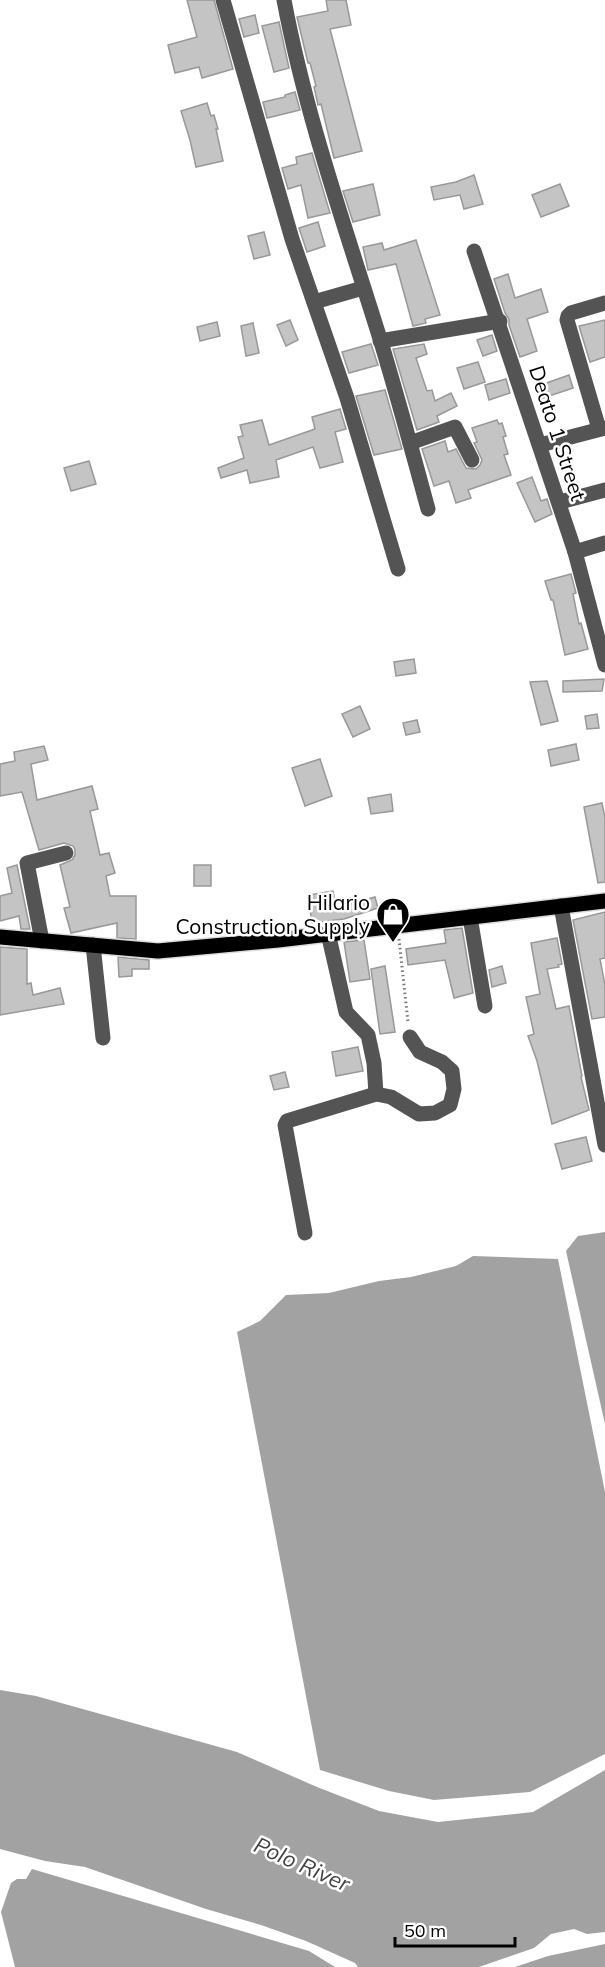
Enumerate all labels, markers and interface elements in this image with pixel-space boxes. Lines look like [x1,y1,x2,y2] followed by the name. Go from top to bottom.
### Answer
[524,362,592,504] street label: Deato 1 Street
[176,889,370,939] place label: Hilario Construction Supply
[375,896,411,943] shop icon: Hilario Construction Supply
[250,1830,355,1898] water label: Polo River
[395,1910,515,1948] scale bar
[404,1919,446,1942] text: 50 m

